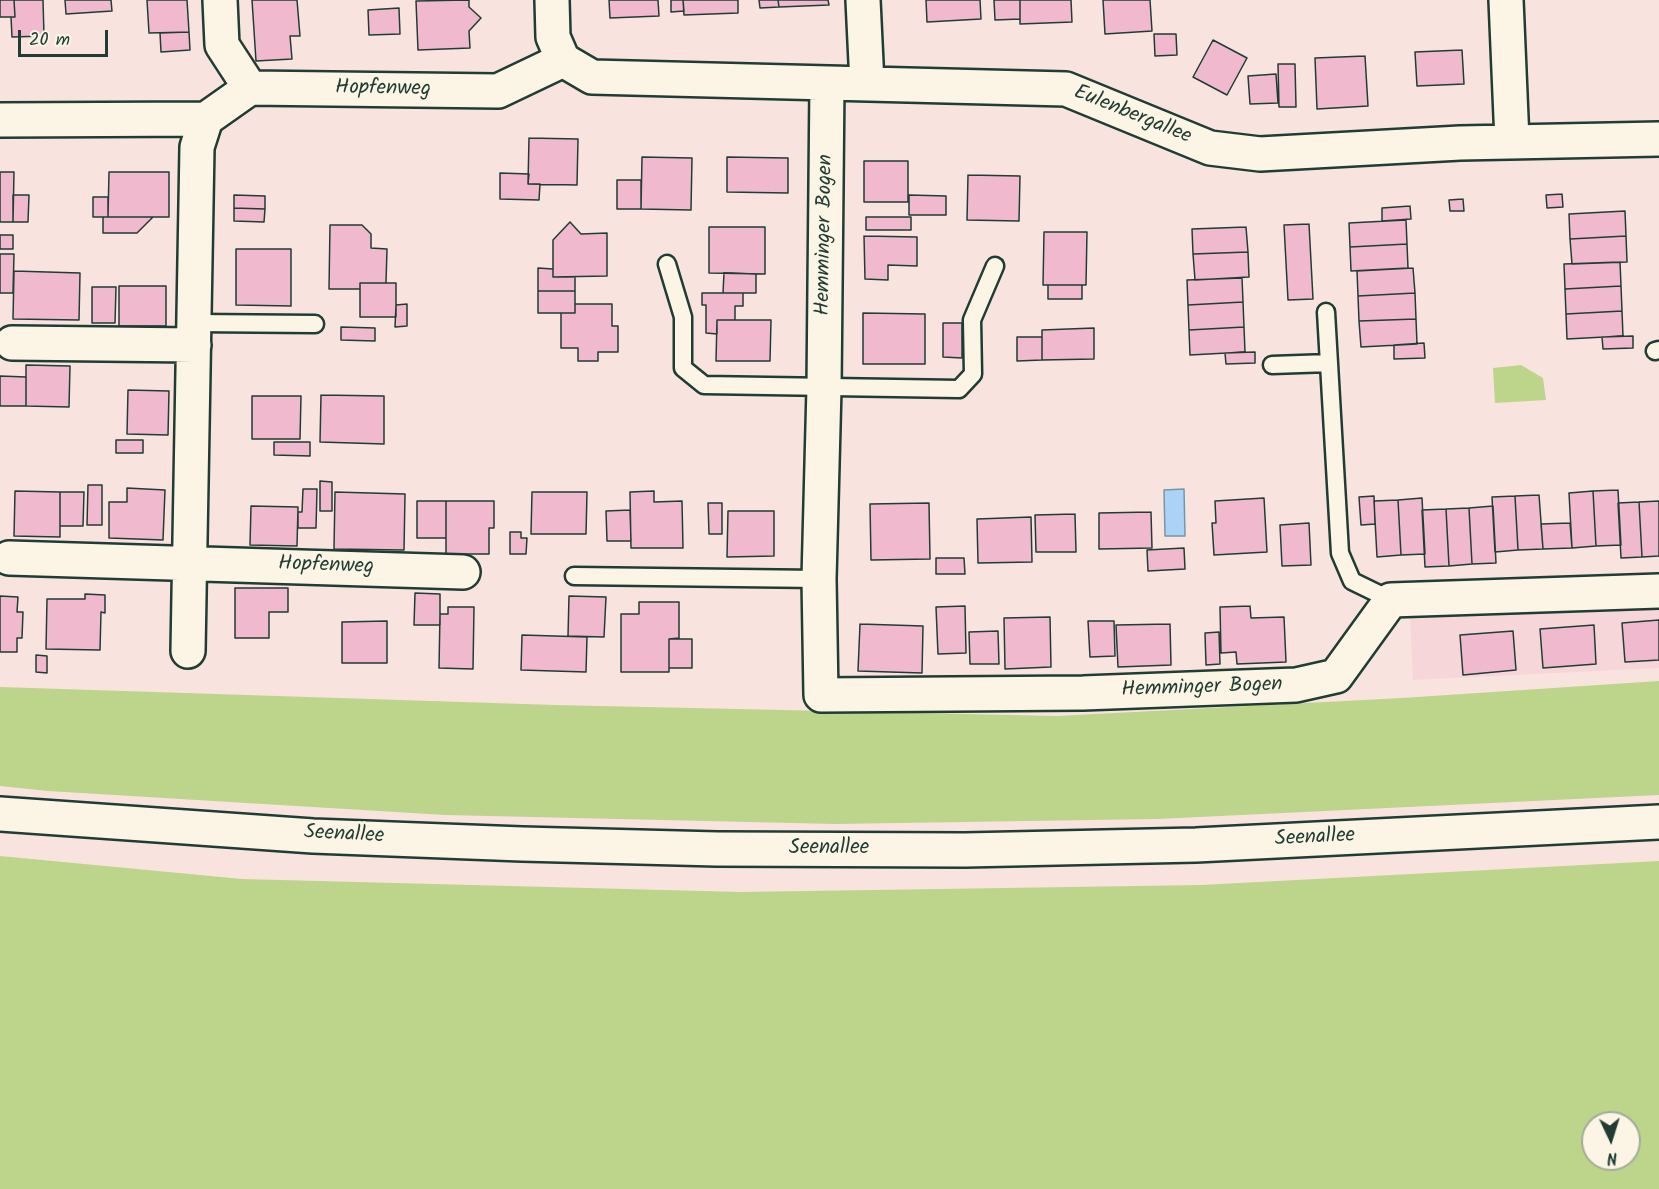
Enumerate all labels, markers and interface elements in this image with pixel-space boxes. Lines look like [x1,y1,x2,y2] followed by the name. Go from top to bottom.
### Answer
[21,18,111,56] scale bar
[29,26,70,55] text: 20 m
[335,77,431,103] street label: Hopfenweg
[1070,81,1194,151] street label: Eulenbergallee
[812,154,840,316] street label: Hemminger Bogen
[278,553,374,581] street label: Hopfenweg
[1121,674,1283,704] street label: Hemminger Bogen
[303,821,385,851] street label: Seenallee
[1274,824,1356,854] street label: Seenallee
[789,836,869,862] street label: Seenallee
[1581,1111,1641,1171] north arrow
[1606,1145,1618,1170] text: N

